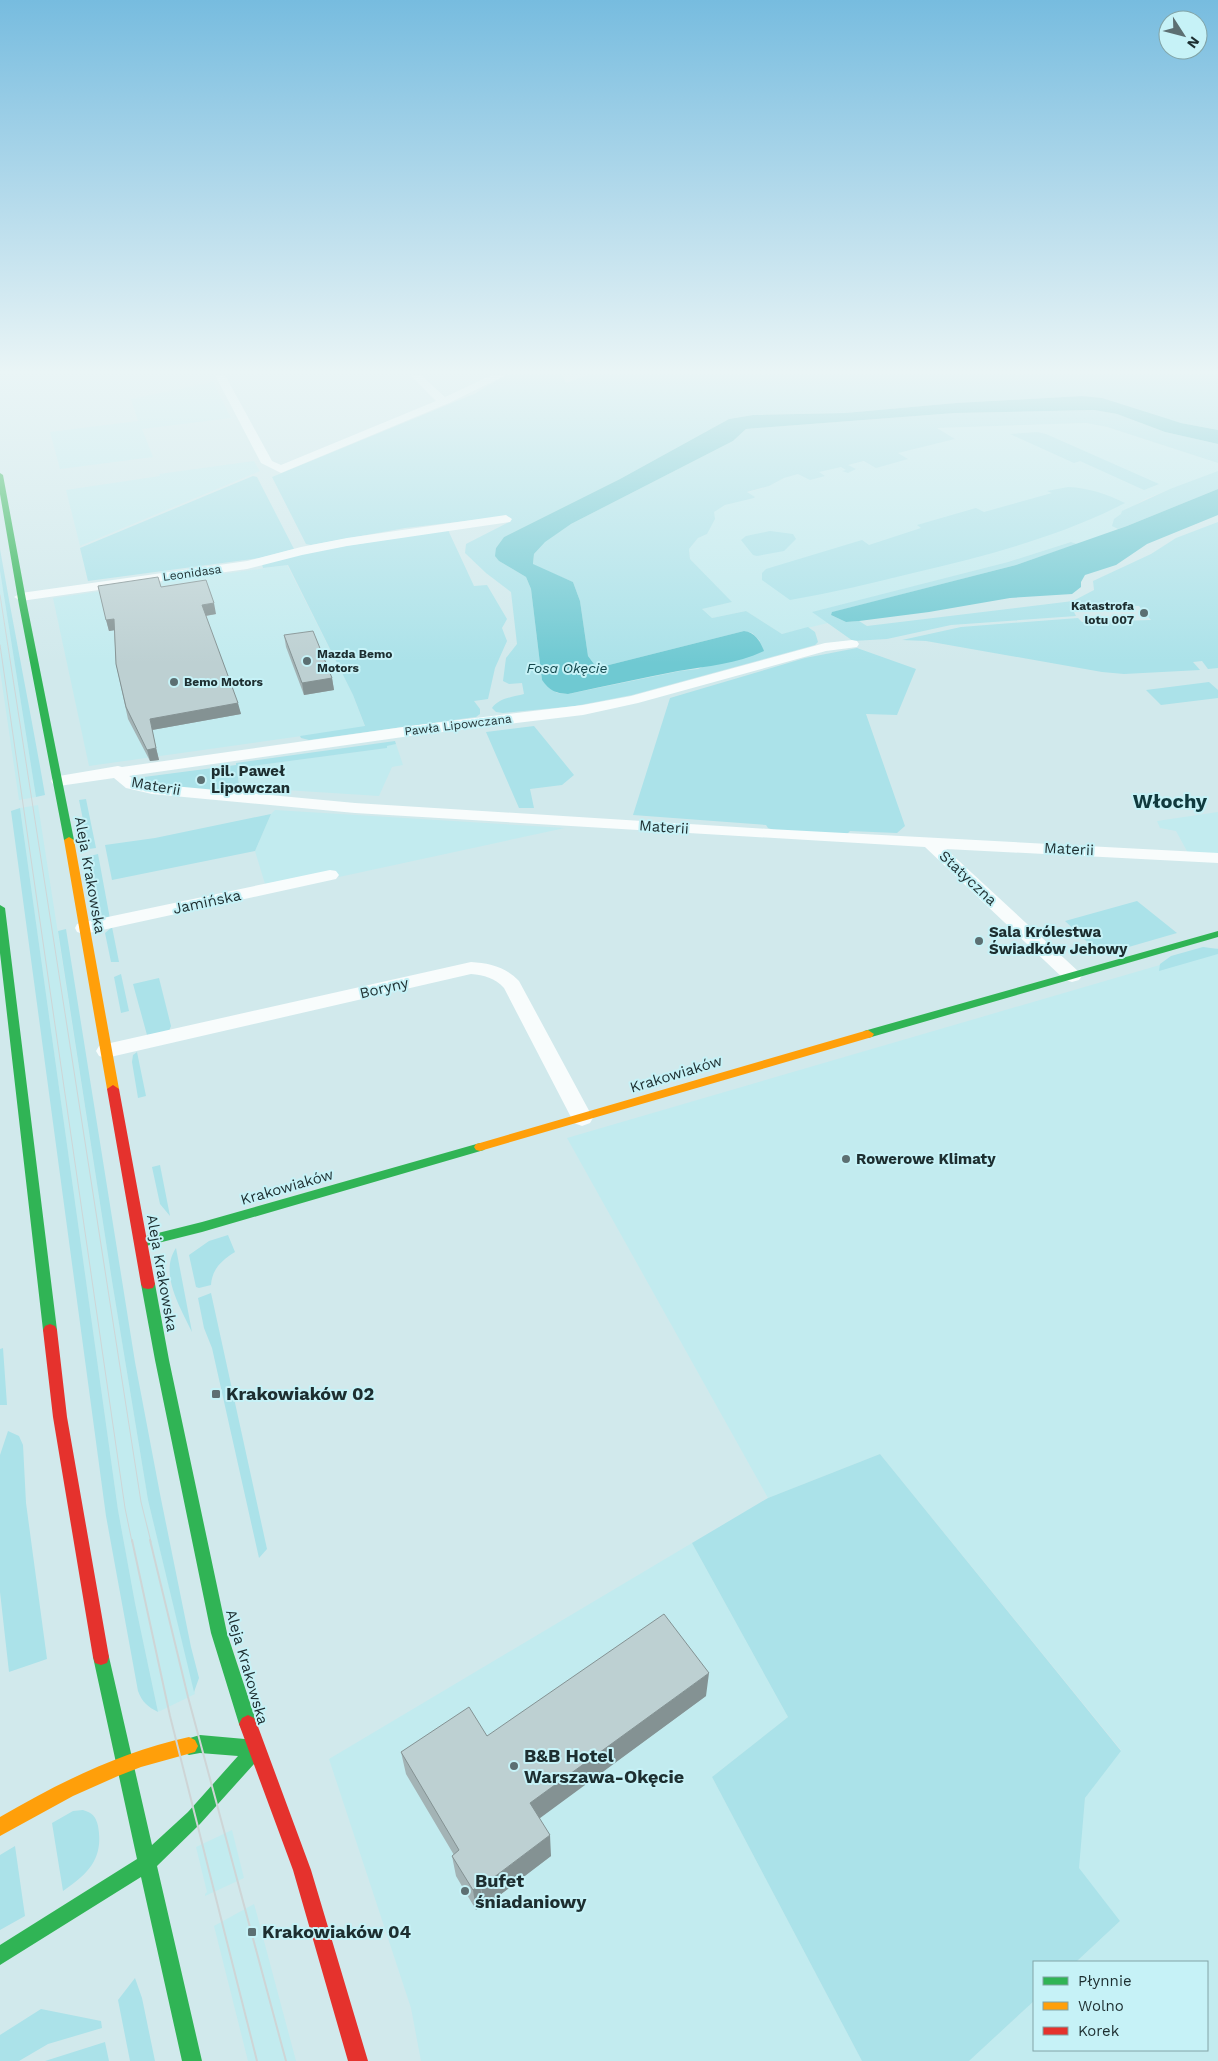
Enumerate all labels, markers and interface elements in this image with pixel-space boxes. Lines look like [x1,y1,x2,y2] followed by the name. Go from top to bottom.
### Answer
[1158,10,1208,60] north arrow
[1184,34,1203,52] text: N
[162,562,222,584] street label: Leonidasa
[1071,599,1134,627] place label: Katastrofa lotu 007
[1138,607,1150,619] marker: Katastrofa lotu 007
[317,647,392,675] place label: Mazda Bemo Motors
[301,655,313,667] marker: Mazda Bemo Motors
[527,660,607,676] water label: Fosa Okęcie
[184,675,264,689] place label: Bemo Motors
[168,676,180,688] marker: Bemo Motors
[404,711,513,739] street label: Pawła Lipowczana
[211,762,290,797] place label: pil. Paweł Lipowczan
[130,773,182,799] street label: Materii
[195,774,207,786] marker: pil. Paweł Lipowczan
[1133,789,1208,813] district label: Włochy
[71,815,109,936] street label: Aleja Krakowska
[638,816,690,838] street label: Materii
[1044,839,1094,859] street label: Materii
[935,847,1001,910] street label: Statyczna
[171,886,243,918] street label: Jamińska
[989,923,1128,958] place label: Sala Królestwa Świadków Jehowy
[973,935,985,947] marker: Sala Królestwa Świadków Jehowy
[358,974,410,1002] street label: Boryny
[628,1051,725,1097] street label: Krakowiaków
[856,1150,996,1168] place label: Rowerowe Klimaty
[840,1153,852,1165] marker: Rowerowe Klimaty
[238,1165,336,1209] street label: Krakowiaków
[143,1213,181,1334] street label: Aleja Krakowska
[226,1383,374,1404] place label: Krakowiaków 02
[210,1388,222,1400] marker: Krakowiaków 02
[222,1607,272,1727] street label: Aleja Krakowska
[524,1745,684,1787] place label: B&B Hotel Warszawa-Okęcie
[508,1760,520,1772] marker: B&B Hotel Warszawa-Okęcie
[475,1870,587,1912] place label: Bufet śniadaniowy
[459,1885,471,1897] marker: Bufet śniadaniowy
[262,1921,411,1942] place label: Krakowiaków 04
[246,1926,258,1938] marker: Krakowiaków 04
[1033,1961,1208,2051] legend
[1078,1972,1132,1990] text: Płynnie
[1078,1997,1124,2015] text: Wolno
[1078,2022,1120,2040] text: Korek

